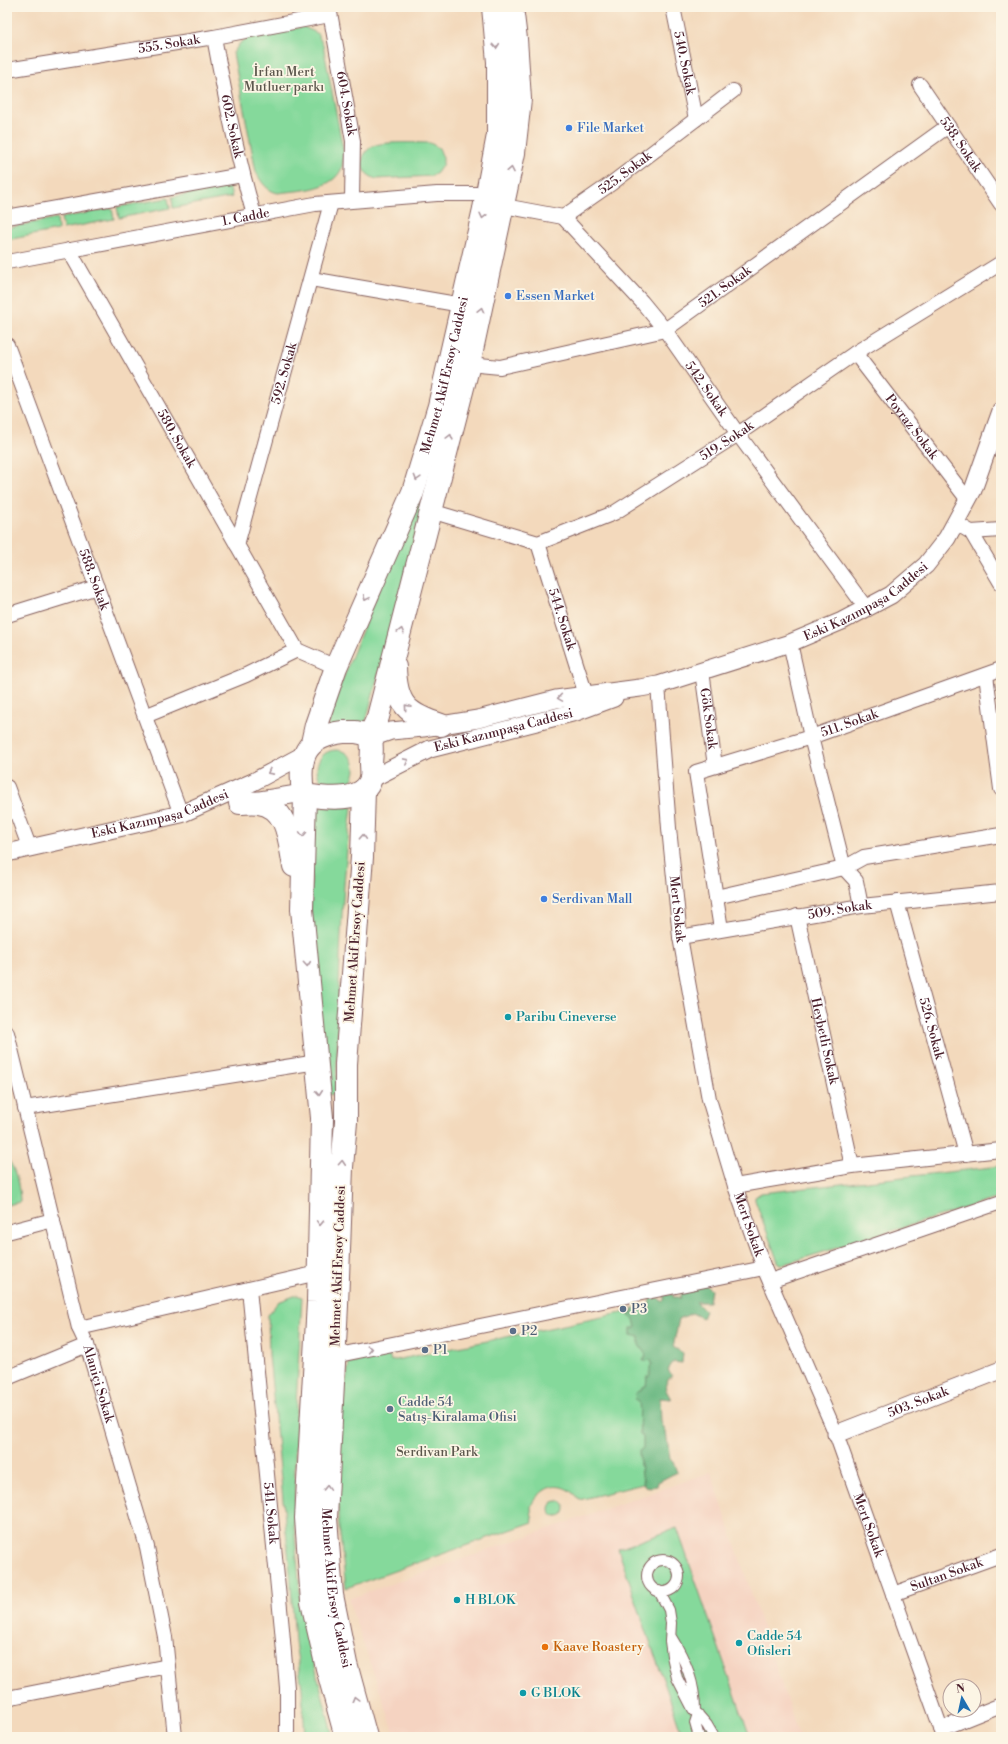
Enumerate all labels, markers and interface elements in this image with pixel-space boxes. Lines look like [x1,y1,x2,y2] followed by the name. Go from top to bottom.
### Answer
[670,29,699,97] street label: 540. Sokak
[137,31,202,57] street label: 555. Sokak
[492,43,501,49] one-way arrow
[244,63,324,95] park label: İrfan Mert Mutluer parkı
[333,70,360,138] street label: 604. Sokak
[217,93,247,161] street label: 602. Sokak
[936,114,986,176] street label: 538. Sokak
[577,120,645,136] place label: File Market
[564,123,574,133] marker: File Market
[595,147,656,198] street label: 525. Sokak
[506,167,515,173] one-way arrow
[221,205,271,229] street label: 1. Cadde
[479,213,487,219] one-way arrow
[695,262,755,311] street label: 521. Sokak
[516,288,595,304] place label: Essen Market
[503,291,513,301] marker: Essen Market
[417,295,472,456] street label: Mehmet Akif Ersoy Caddesi
[476,307,484,314] one-way arrow
[268,339,301,406] street label: 592. Sokak
[681,358,732,420] street label: 542. Sokak
[882,391,942,463] street label: Poyraz Sokak
[153,406,200,472] street label: 580. Sokak
[697,417,758,464] street label: 519. Sokak
[445,433,453,440] one-way arrow
[413,474,422,481] one-way arrow
[75,547,113,613] street label: 588. Sokak
[801,559,931,644] street label: Eski Kazımpaşa Caddesi
[545,586,580,653] street label: 544. Sokak
[363,594,371,601] one-way arrow
[396,627,404,634] one-way arrow
[696,687,721,751] street label: Gök Sokak
[557,693,563,702] one-way arrow
[405,704,412,712] one-way arrow
[432,705,575,756] street label: Eski Kazımpaşa Caddesi
[818,705,882,741] street label: 511. Sokak
[401,758,409,766] one-way arrow
[267,768,275,775] one-way arrow
[90,786,231,842] street label: Eski Kazımpaşa Caddesi
[299,831,307,837] one-way arrow
[358,834,367,840] one-way arrow
[341,861,369,1023] street label: Mehmet Akif Ersoy Caddesi
[666,875,689,945] street label: Mert Sokak
[552,891,633,907] place label: Serdivan Mall
[539,894,549,904] marker: Serdivan Mall
[806,897,874,923] street label: 509. Sokak
[302,961,311,967] one-way arrow
[807,996,842,1087] street label: Heybetli Sokak
[915,996,948,1062] street label: 526. Sokak
[516,1009,617,1025] place label: Paribu Cineverse
[503,1012,513,1022] marker: Paribu Cineverse
[315,1090,324,1096] one-way arrow
[338,1160,347,1166] one-way arrow
[327,1185,349,1347] street label: Mehmet Akif Ersoy Caddesi
[730,1190,768,1260] street label: Mert Sokak
[316,1220,324,1226] one-way arrow
[631,1301,647,1317] place label: P3
[618,1304,628,1314] marker: P3
[521,1323,537,1339] place label: P2
[508,1326,518,1336] marker: P2
[79,1342,118,1426] street label: Alaniçi Sokak
[433,1342,448,1358] place label: P1
[367,1345,373,1354] one-way arrow
[420,1345,430,1355] marker: P1
[885,1383,952,1421] street label: 503. Sokak
[398,1394,517,1425] place label: Cadde 54 Satış-Kiralama Ofisi
[385,1404,395,1414] marker: Cadde 54 Satış-Kiralama Ofisi
[396,1444,479,1460] park label: Serdivan Park
[260,1481,282,1546] street label: 541. Sokak
[322,1485,331,1491] one-way arrow
[850,1491,888,1560] street label: Mert Sokak
[318,1508,355,1670] street label: Mehmet Akif Ersoy Caddesi
[908,1554,986,1595] street label: Sultan Sokak
[465,1592,517,1608] place label: H BLOK
[452,1595,462,1605] marker: H BLOK
[747,1628,802,1659] place label: Cadde 54 Ofisleri
[734,1638,744,1648] marker: Cadde 54 Ofisleri
[553,1639,644,1655] place label: Kaave Roastery
[540,1642,550,1652] marker: Kaave Roastery
[942,1678,982,1718] north arrow
[955,1681,966,1697] text: N
[531,1685,582,1701] place label: G BLOK
[518,1688,528,1698] marker: G BLOK
[352,1696,360,1703] one-way arrow

